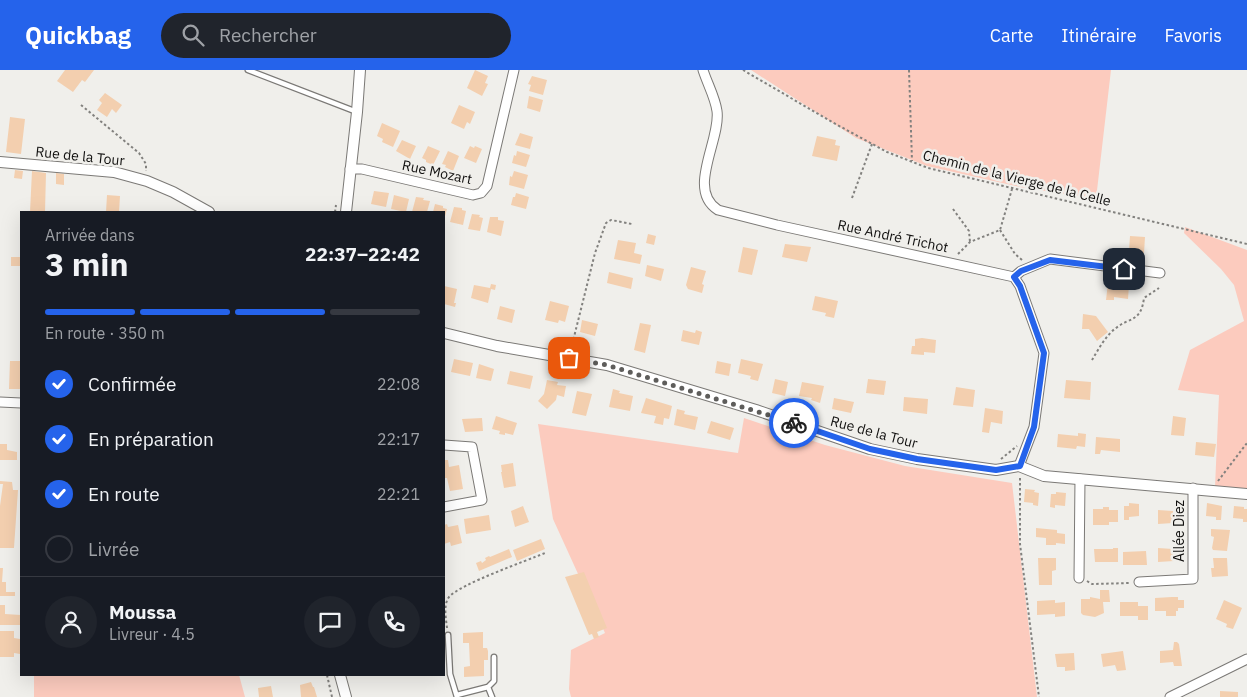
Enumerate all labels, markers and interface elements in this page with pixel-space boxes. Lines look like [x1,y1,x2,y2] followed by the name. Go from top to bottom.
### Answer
[161,13,511,58] search box
[25,19,131,51] text: Quickbag
[179,21,207,49] icon: search
[219,23,317,47] text: Rechercher
[990,24,1033,47] text: Carte
[1061,24,1137,47] text: Itinéraire
[1165,24,1222,47] text: Favoris
[34,142,126,170] street label: Rue de la Tour
[921,146,1113,210] street label: Chemin de la Vierge de la Celle
[400,156,474,188] street label: Rue Mozart
[836,215,950,257] street label: Rue André Trichot
[45,225,135,245] text: Arrivée dans
[305,242,420,266] text: 22:37–22:42
[45,243,129,285] text: 3 min
[1103,248,1145,290] pin
[1110,255,1138,283] icon: home
[45,323,165,343] text: En route · 350 m
[548,337,590,379] pin
[555,344,583,372] icon: bag
[45,370,73,398] icon: check
[88,372,176,396] text: Confirmée
[377,374,420,394] text: 22:08
[769,398,819,448] courier
[780,409,808,437] icon: bike
[828,412,920,452] street label: Rue de la Tour
[45,425,73,453] icon: check
[88,427,214,451] text: En préparation
[377,429,420,449] text: 22:17
[45,480,73,508] icon: check
[88,482,160,506] text: En route
[377,484,420,504] text: 22:21
[1170,499,1188,562] street label: Allée Diez
[88,537,139,561] text: Livrée
[45,596,97,648] button: person
[304,596,356,648] button: chat
[368,596,420,648] button: phone
[109,600,176,624] text: Moussa
[109,624,195,644] text: Livreur · 4.5

